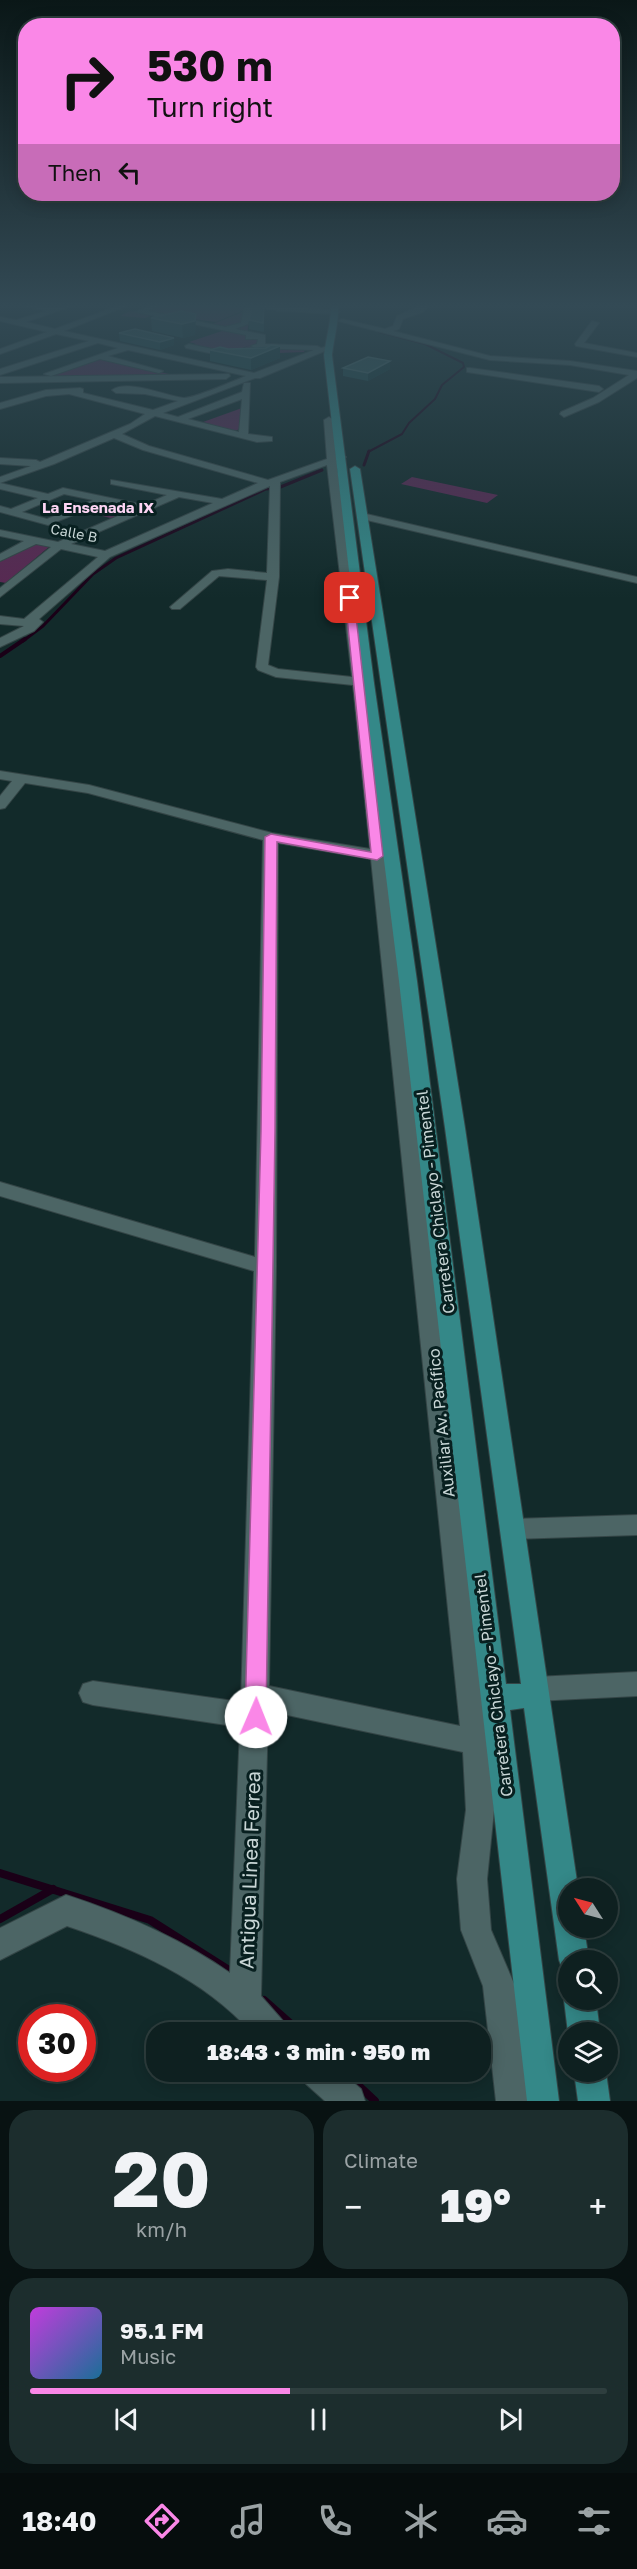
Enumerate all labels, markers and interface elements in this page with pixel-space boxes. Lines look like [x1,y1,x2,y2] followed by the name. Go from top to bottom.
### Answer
[147,40,273,90] text: 530 m
[48,42,126,120] icon: right
[147,91,273,123] text: Turn right
[113,156,146,189] icon: left
[48,159,101,186] text: Then
[42,498,154,516] district label: La Ensenada IX
[49,520,99,545] street label: Calle B
[324,572,375,623] pin
[333,581,366,614] icon: arrive
[411,1089,459,1315] street label: Carretera Chiclayo - Pimentel
[423,1348,459,1498] street label: Auxiliar Av. Pacífico
[469,1572,517,1798] street label: Carretera Chiclayo - Pimentel
[224,1685,288,1749] position arrow
[234,1771,264,1969] street label: Antigua Linea Ferrea
[558,1878,618,1938] north arrow
[558,1878,618,2082] map controls
[558,1950,618,2010] button: search
[18,2004,96,2082] speed limit sign: 30
[558,2022,618,2082] button: layers
[207,2038,430,2065] text: 18:43 · 3 min · 950 m
[112,2131,211,2224] text: 20
[344,2148,418,2172] text: Climate
[440,2178,511,2232] text: 19°
[344,2187,362,2226] text: −
[589,2187,607,2226] text: +
[136,2217,187,2241] text: km/h
[120,2317,204,2344] text: 95.1 FM
[120,2344,176,2368] text: Music
[110,2403,143,2436] icon: previous
[302,2403,335,2436] icon: pause
[494,2403,527,2436] icon: next
[141,2500,183,2542] icon: directions
[227,2500,269,2542] icon: music
[314,2500,356,2542] icon: phone
[400,2500,442,2542] icon: climate
[486,2500,528,2542] icon: car
[573,2500,615,2542] icon: filters
[22,2505,96,2537] text: 18:40

